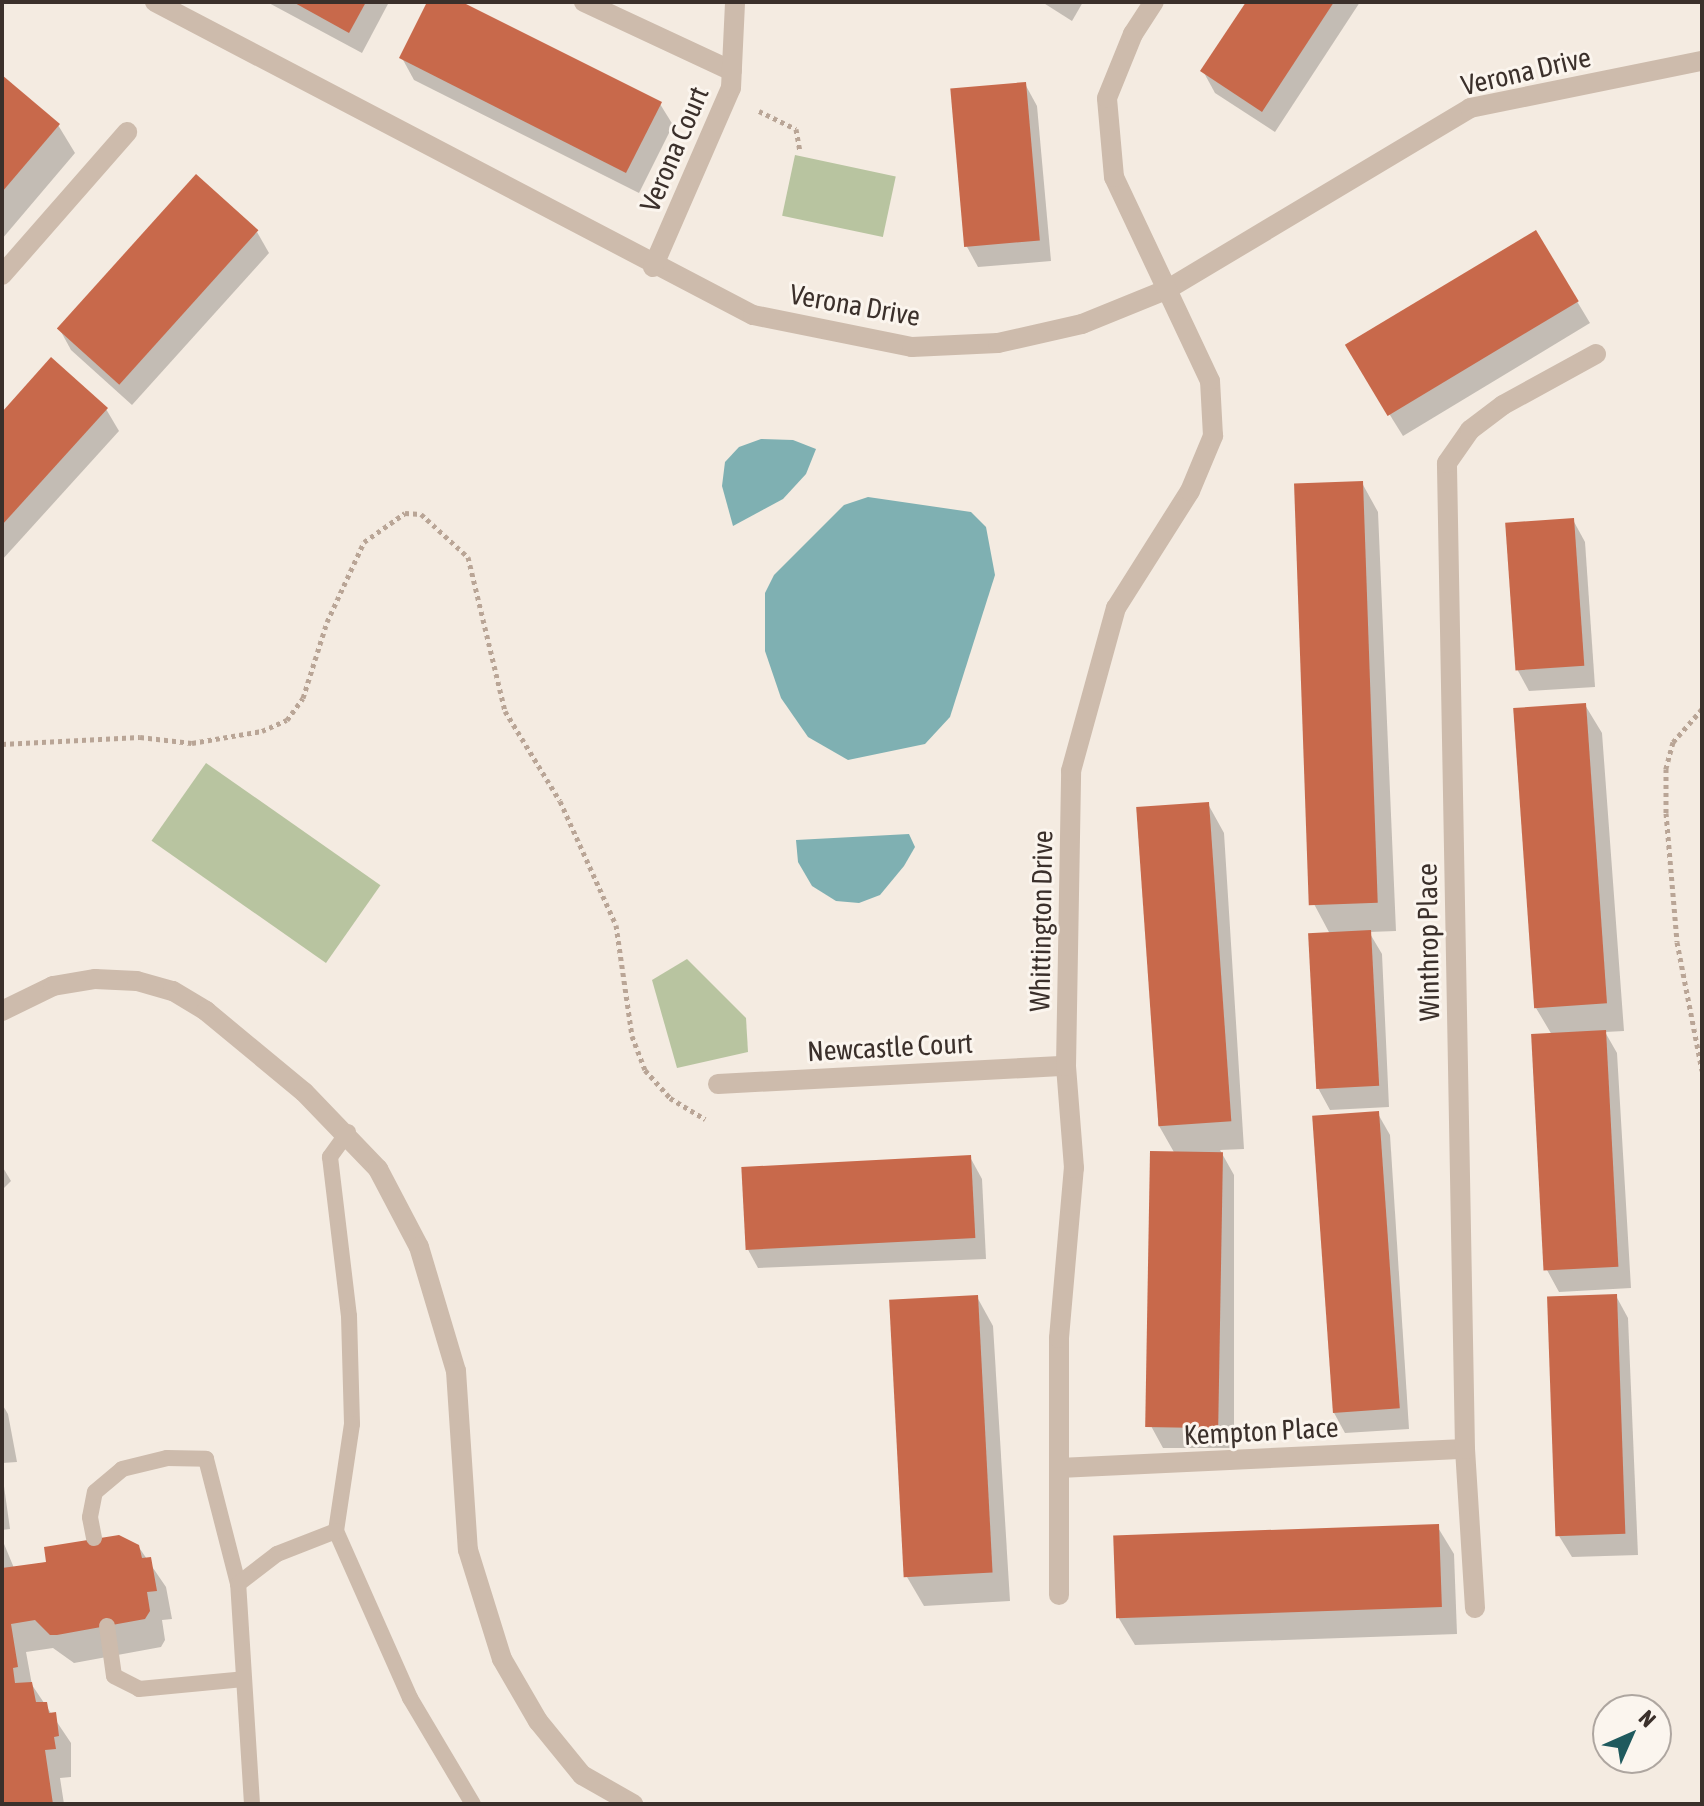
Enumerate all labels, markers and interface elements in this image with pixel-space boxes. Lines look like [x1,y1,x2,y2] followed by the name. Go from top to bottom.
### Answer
[1458,40,1594,102] street label: Verona Drive
[633,81,715,217] street label: Verona Court
[787,277,923,333] street label: Verona Drive
[1023,830,1059,1012] street label: Whittington Drive
[1410,863,1446,1021] street label: Winthrop Place
[806,1026,974,1068] street label: Newcastle Court
[1183,1410,1339,1452] street label: Kempton Place
[1592,1694,1672,1774] north arrow
[1634,1705,1661,1732] text: N

